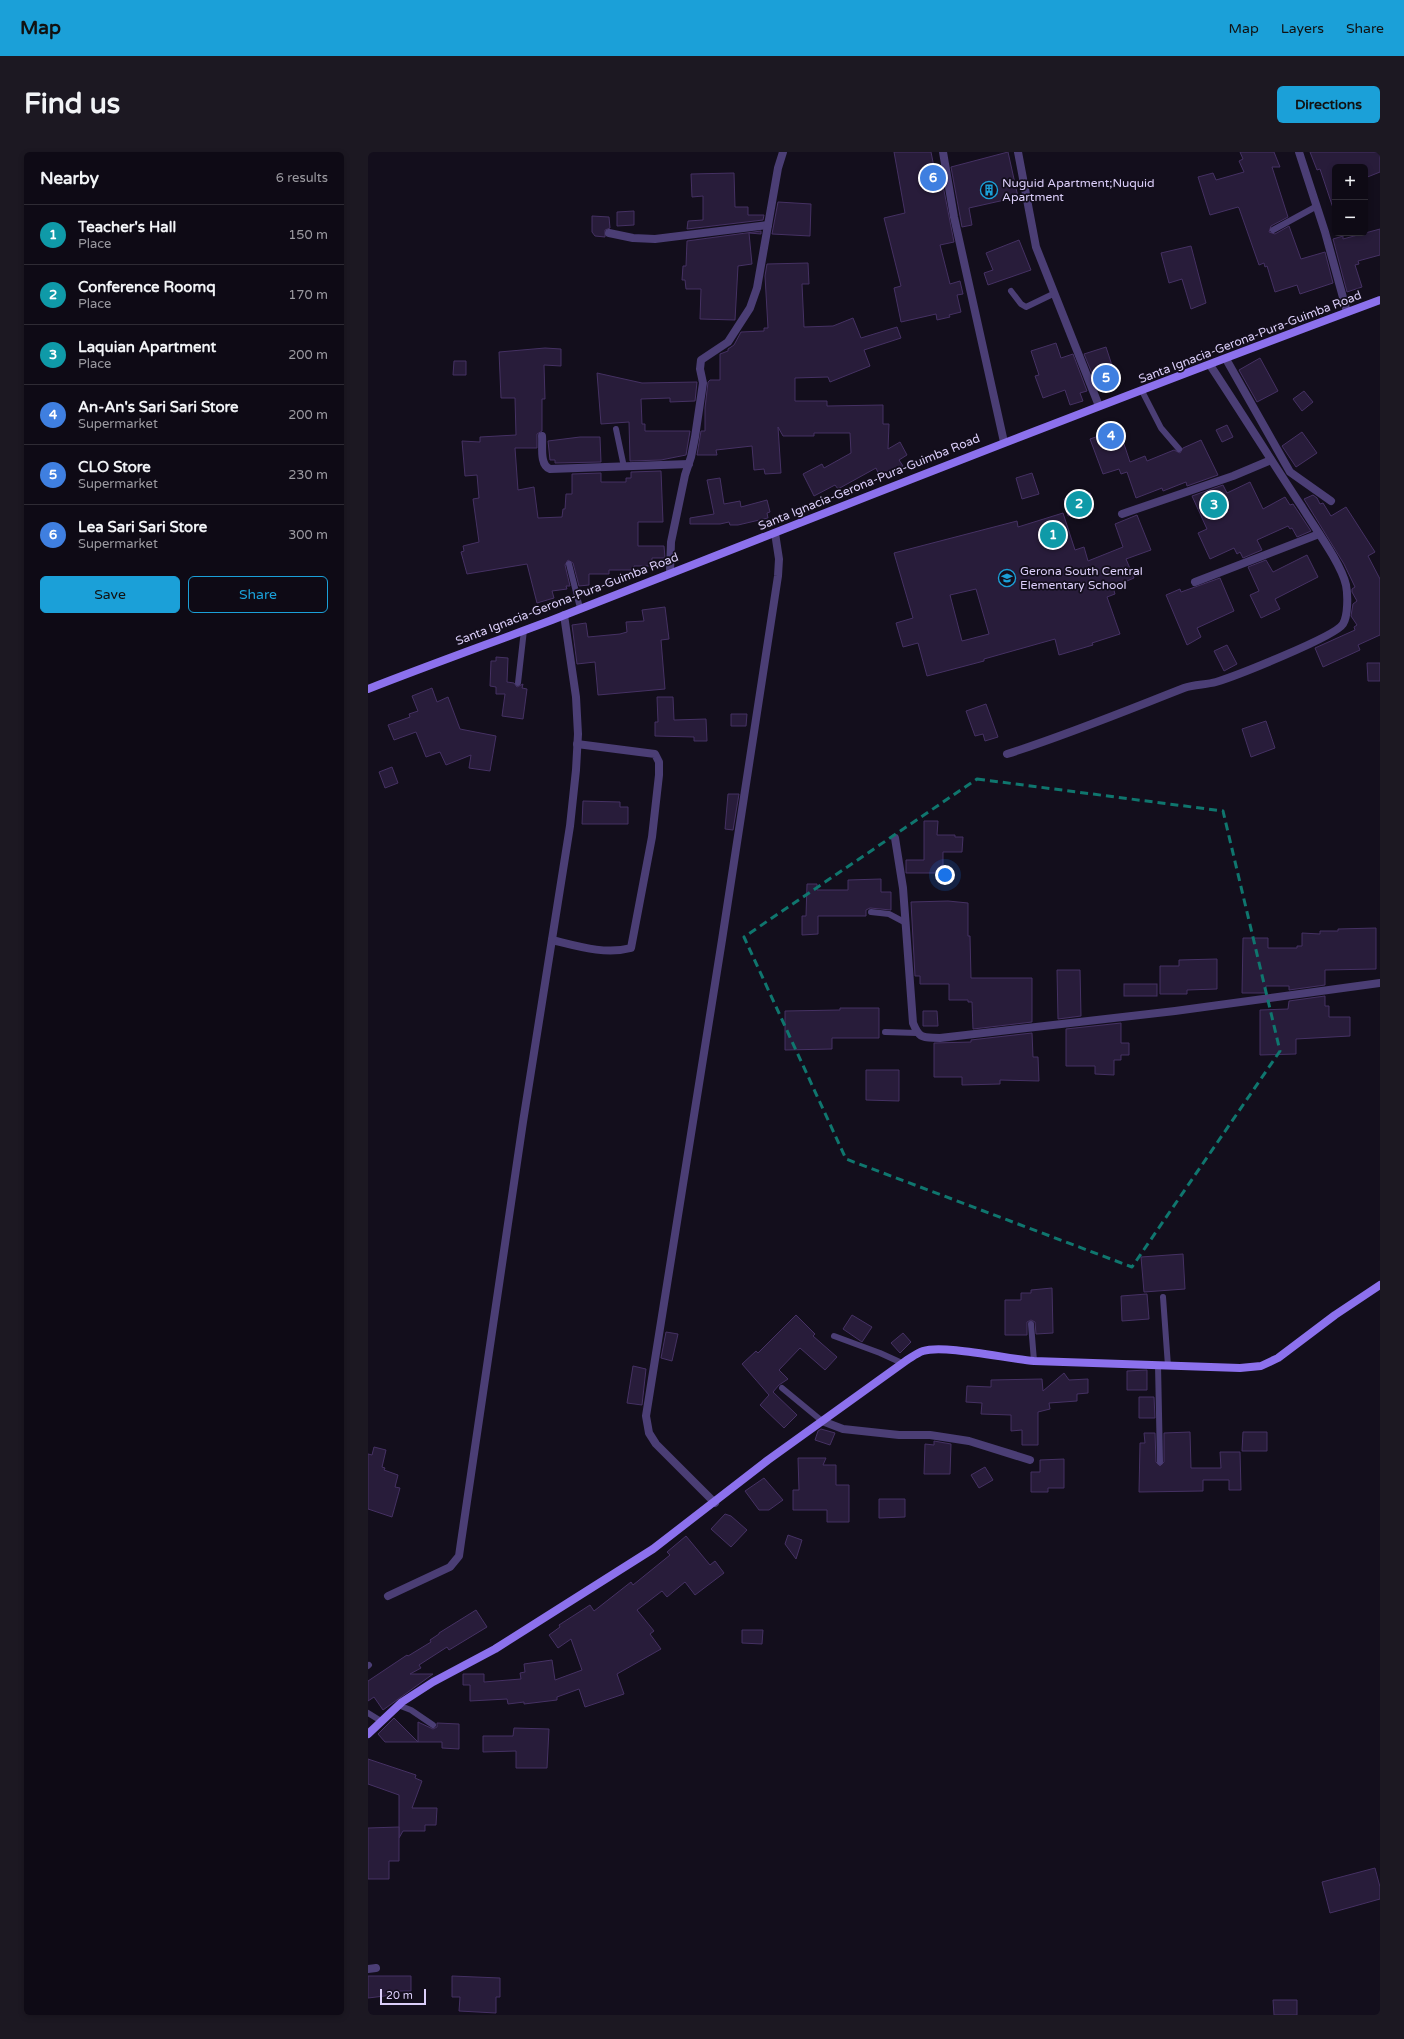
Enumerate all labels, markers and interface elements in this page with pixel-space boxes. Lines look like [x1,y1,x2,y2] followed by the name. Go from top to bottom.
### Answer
[20,17,61,39] text: Map
[1229,20,1259,37] text: Map
[1281,20,1324,37] text: Layers
[1346,20,1384,37] text: Share
[1277,86,1380,123] button: Directions
[24,87,120,121] text: Find us
[920,163,946,193] pin: 6
[1332,164,1368,236] map controls
[1332,164,1368,200] button: +
[40,168,99,189] text: Nearby
[276,170,328,186] text: 6 results
[1002,176,1155,204] place label: Nuguid Apartment;Nuquid Apartment
[979,180,999,200] building icon: Nuguid Apartment;Nuquid Apartment
[1332,200,1368,236] button: −
[78,218,176,236] text: Teacher's Hall
[49,227,57,243] text: 1
[288,227,328,243] text: 150 m
[78,236,111,252] text: Place
[78,278,216,296] text: Conference Roomq
[49,287,57,303] text: 2
[288,287,328,303] text: 170 m
[1137,288,1363,386] street label: Santa Ignacia-Gerona-Pura-Guimba Road
[78,296,111,312] text: Place
[78,338,216,356] text: Laquian Apartment
[49,347,57,363] text: 3
[288,347,328,363] text: 200 m
[78,356,111,372] text: Place
[1093,363,1119,393] pin: 5
[78,398,239,416] text: An-An's Sari Sari Store
[49,407,57,423] text: 4
[288,407,328,423] text: 200 m
[78,416,158,432] text: Supermarket
[1098,421,1124,451] pin: 4
[756,431,982,533] street label: Santa Ignacia-Gerona-Pura-Guimba Road
[78,458,151,476] text: CLO Store
[49,467,57,483] text: 5
[288,467,328,483] text: 230 m
[78,476,158,492] text: Supermarket
[1066,489,1092,519] pin: 2
[1201,490,1227,520] pin: 3
[78,518,207,536] text: Lea Sari Sari Store
[1040,520,1066,550] pin: 1
[49,527,57,543] text: 6
[288,527,328,543] text: 300 m
[78,536,158,552] text: Supermarket
[454,550,680,648] street label: Santa Ignacia-Gerona-Pura-Guimba Road
[1020,564,1143,592] place label: Gerona South Central Elementary School
[997,568,1017,588] school or university icon: Gerona South Central Elementary School
[40,576,180,613] button: Save
[188,576,328,613] button: Share
[935,865,955,885] your location
[380,1987,426,2006] scale bar
[386,1989,413,2002] text: 20 m

